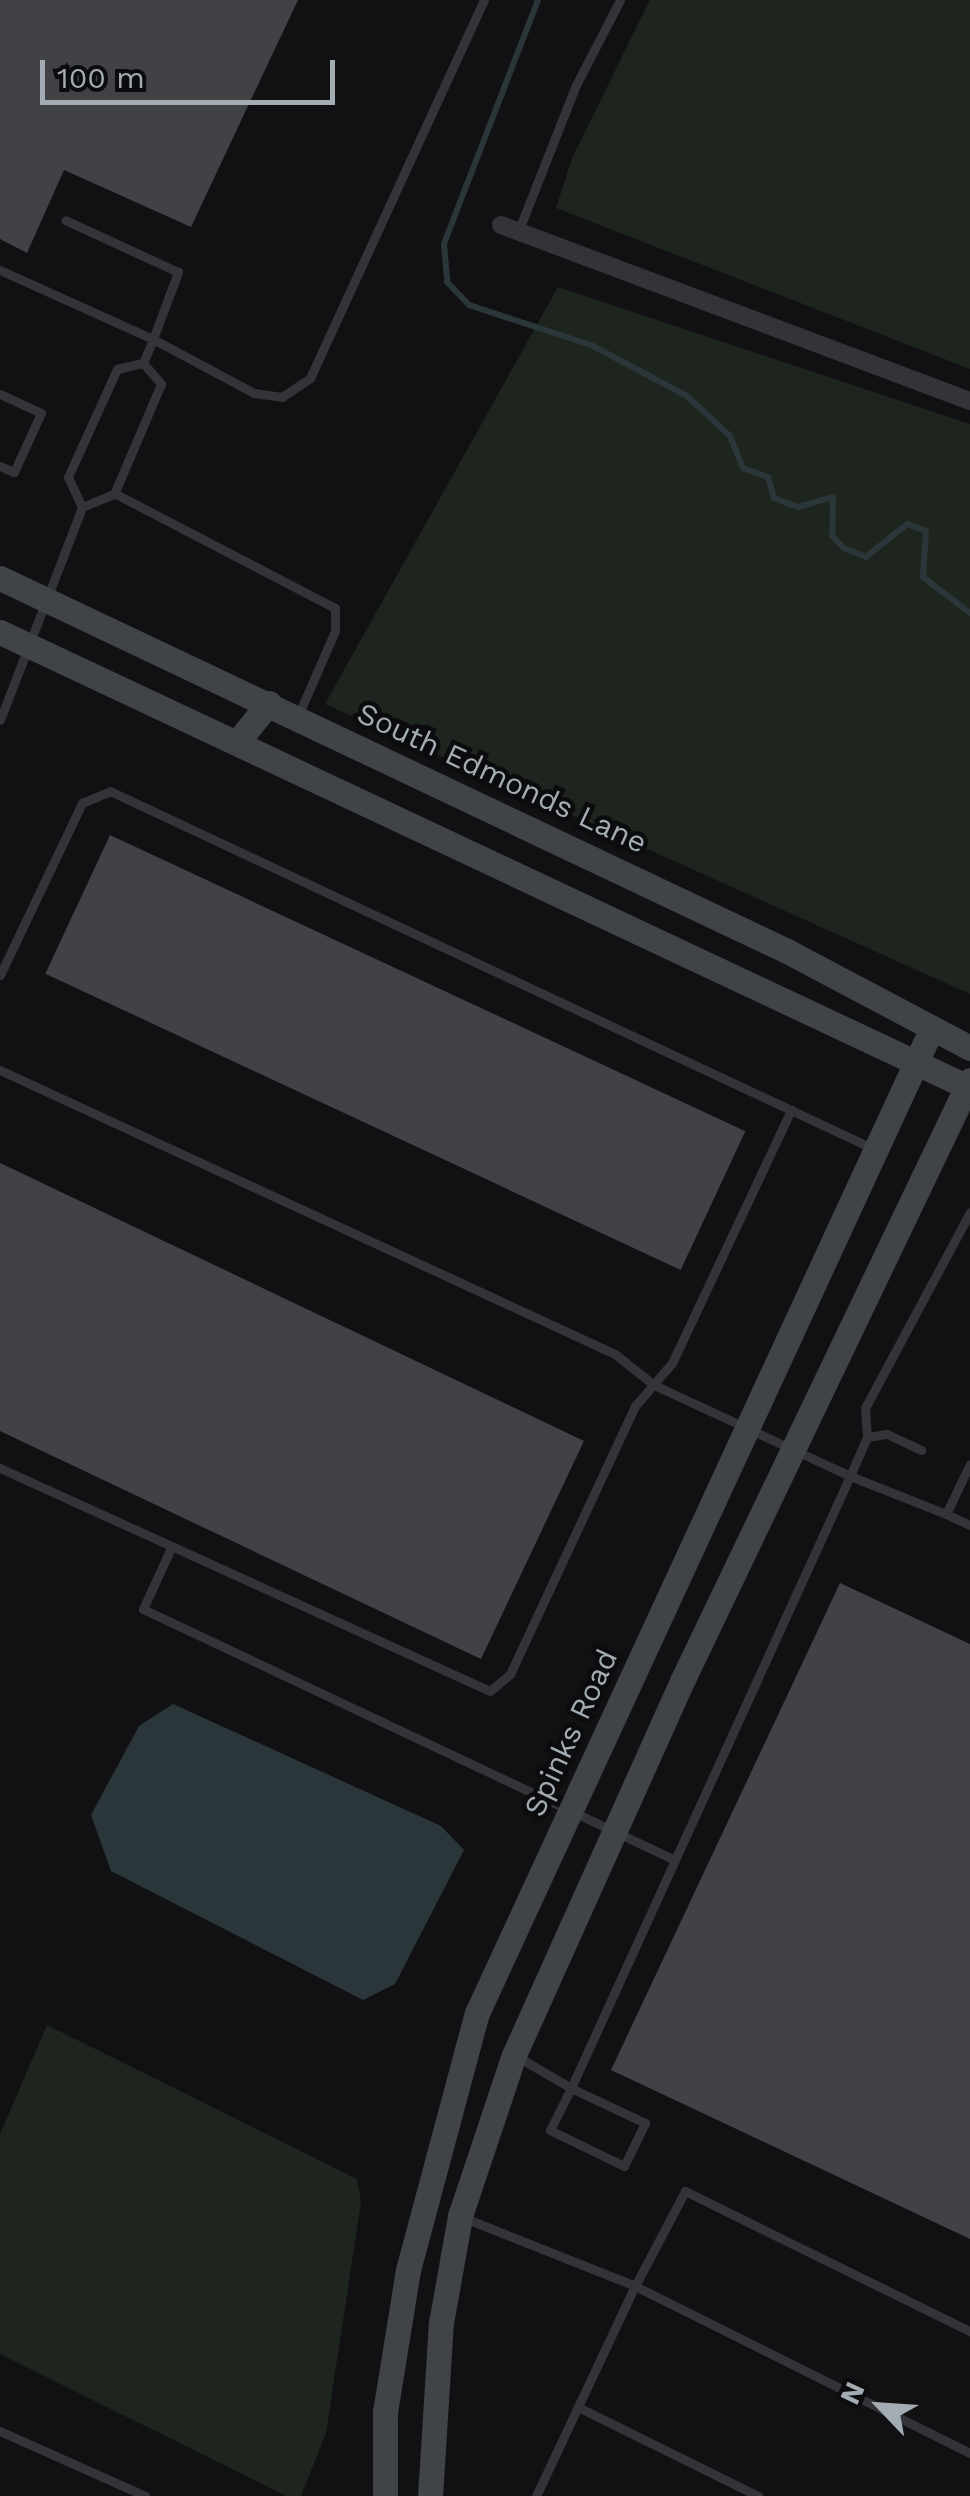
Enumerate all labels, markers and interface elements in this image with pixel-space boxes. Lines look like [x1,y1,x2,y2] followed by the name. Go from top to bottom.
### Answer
[45,40,340,102] scale bar
[57,60,145,95] text: 100 m
[352,695,652,861] street label: South Edmonds Lane
[517,1644,625,1822] street label: Spinks Road
[830,2356,930,2456] north arrow
[833,2377,872,2409] text: N

